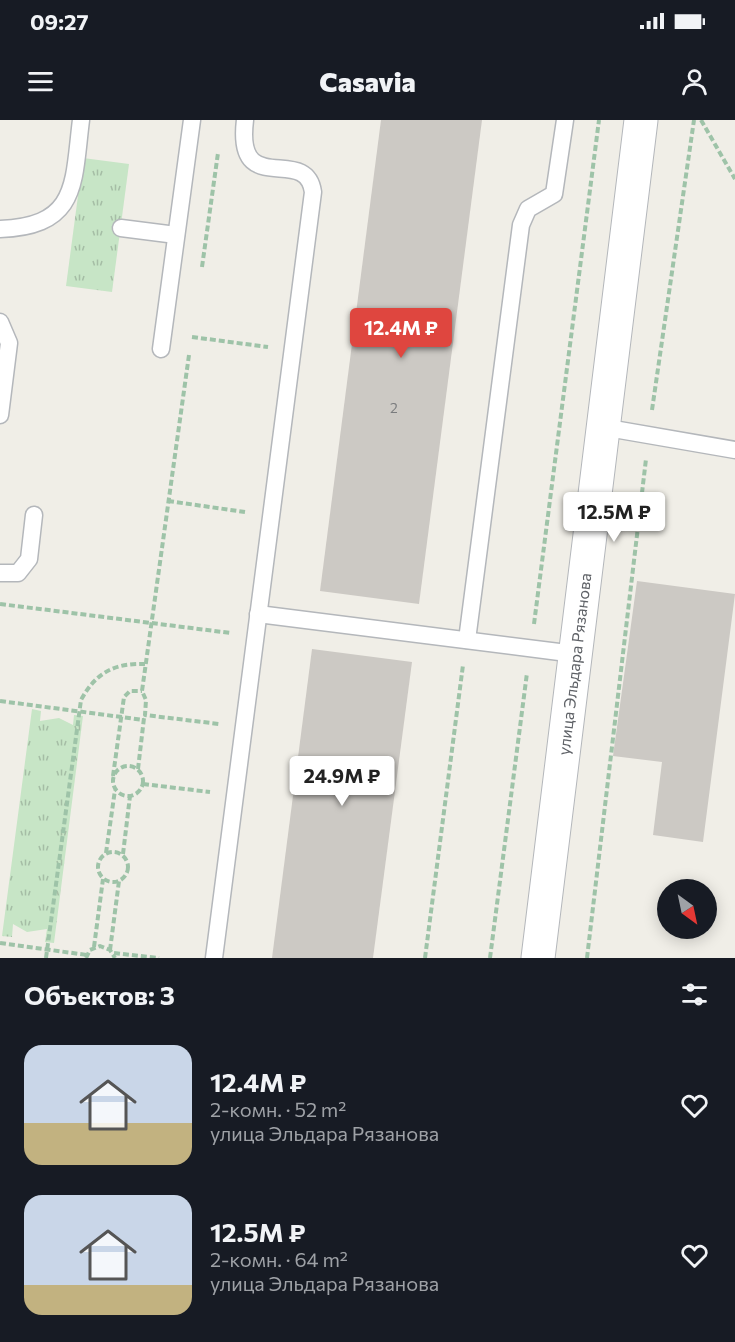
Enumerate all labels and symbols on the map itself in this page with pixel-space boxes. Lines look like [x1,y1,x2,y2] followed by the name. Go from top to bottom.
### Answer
[346,308,456,359] pin: 12.4M ₽
[390,399,398,416] house number: 2
[559,492,669,543] pin: 12.5M ₽
[553,572,595,756] street label: улица Эльдара Рязанова
[287,756,397,807] pin: 24.9M ₽
[657,879,717,939] north arrow

